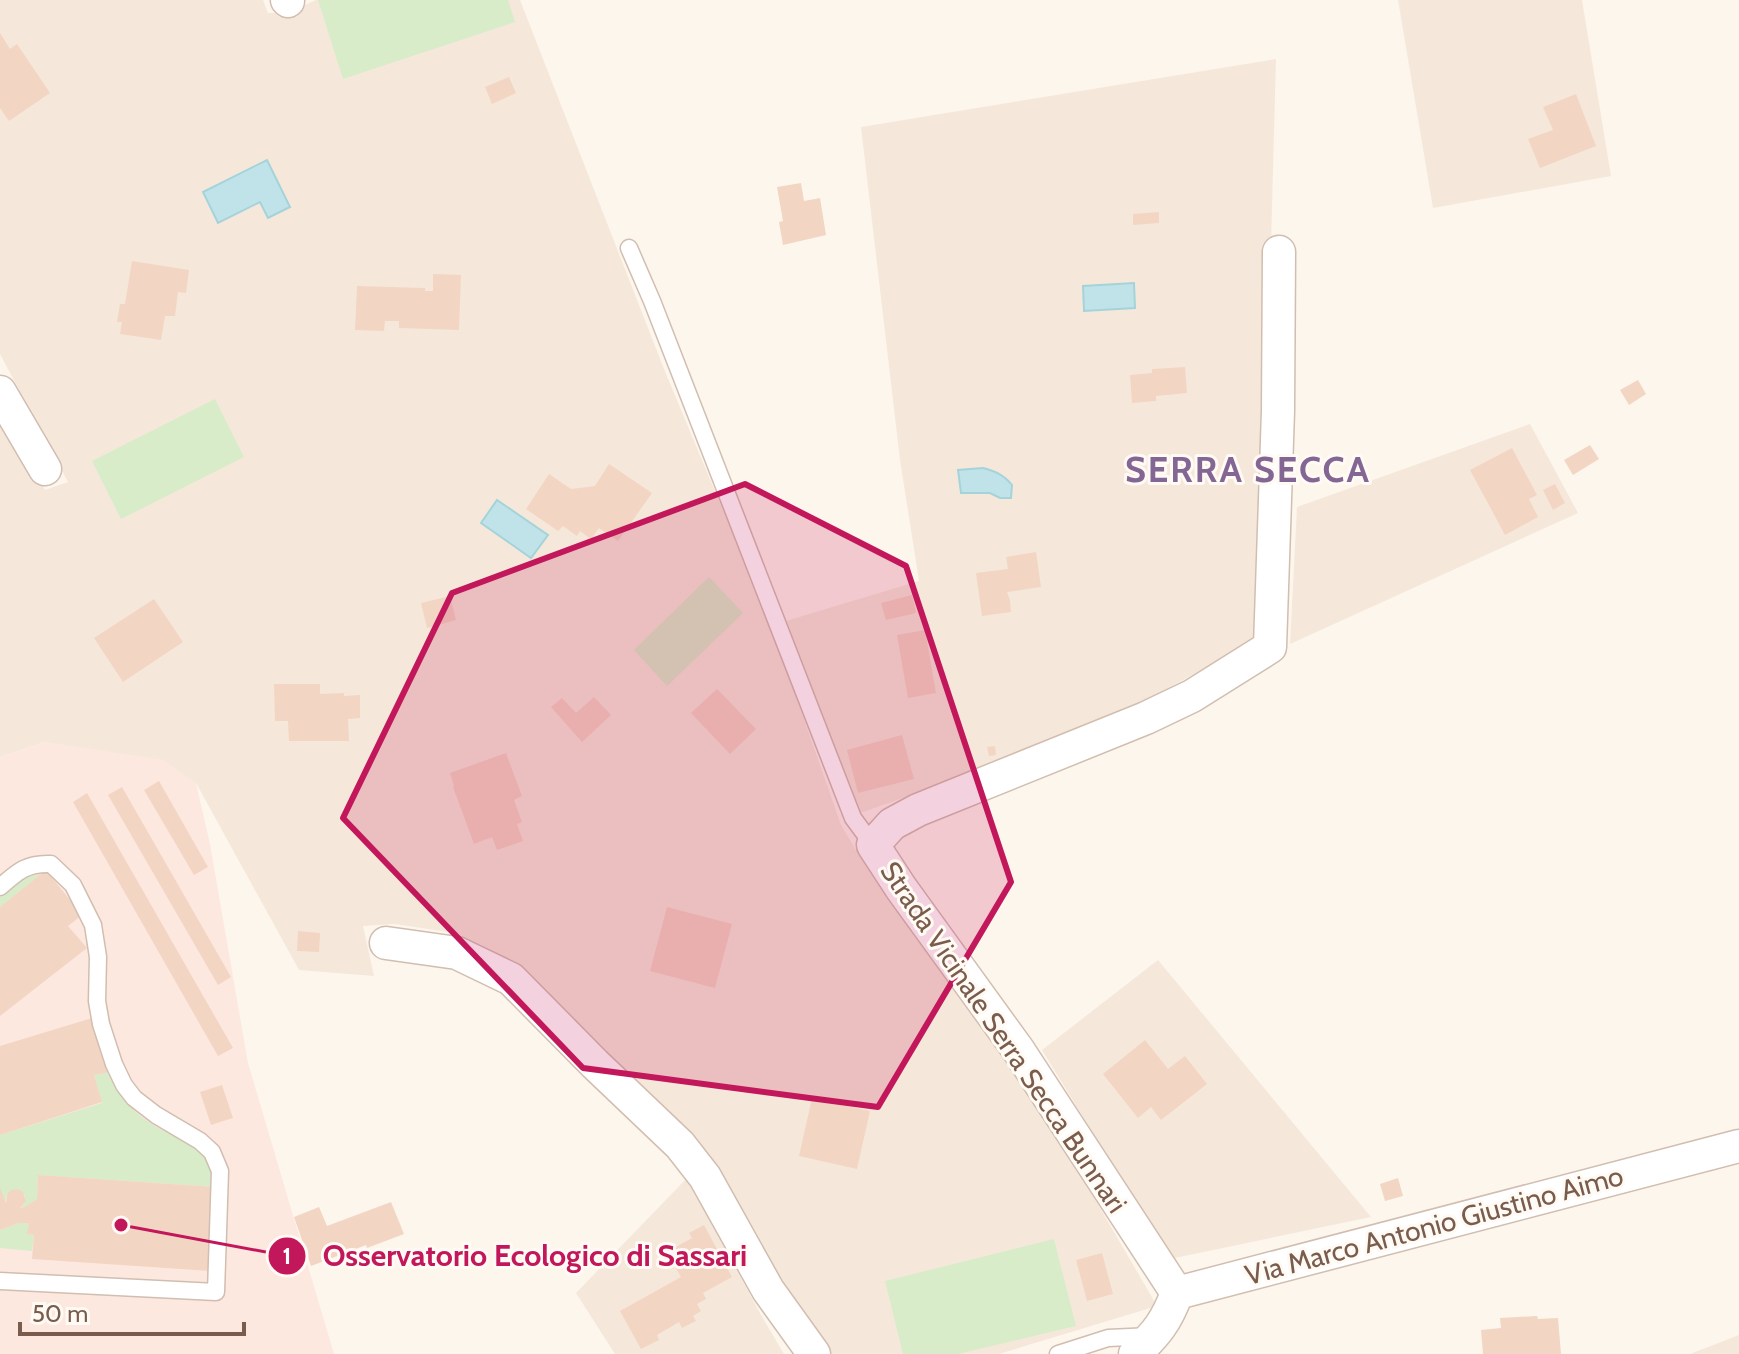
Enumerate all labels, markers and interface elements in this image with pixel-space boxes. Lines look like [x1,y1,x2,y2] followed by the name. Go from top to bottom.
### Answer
[1125,447,1371,491] district label: SERRA SECCA
[874,855,1134,1219] street label: Strada Vicinale Serra Secca Bunnari
[1241,1158,1627,1292] street label: Via Marco Antonio Giustino Aimo
[267,1229,763,1283] callout: Osservatorio Ecologico di Sassari
[323,1237,747,1274] text: Osservatorio Ecologico di Sassari
[283,1241,291,1270] text: 1
[20,1286,244,1336] scale bar
[32,1299,88,1328] text: 50 m

